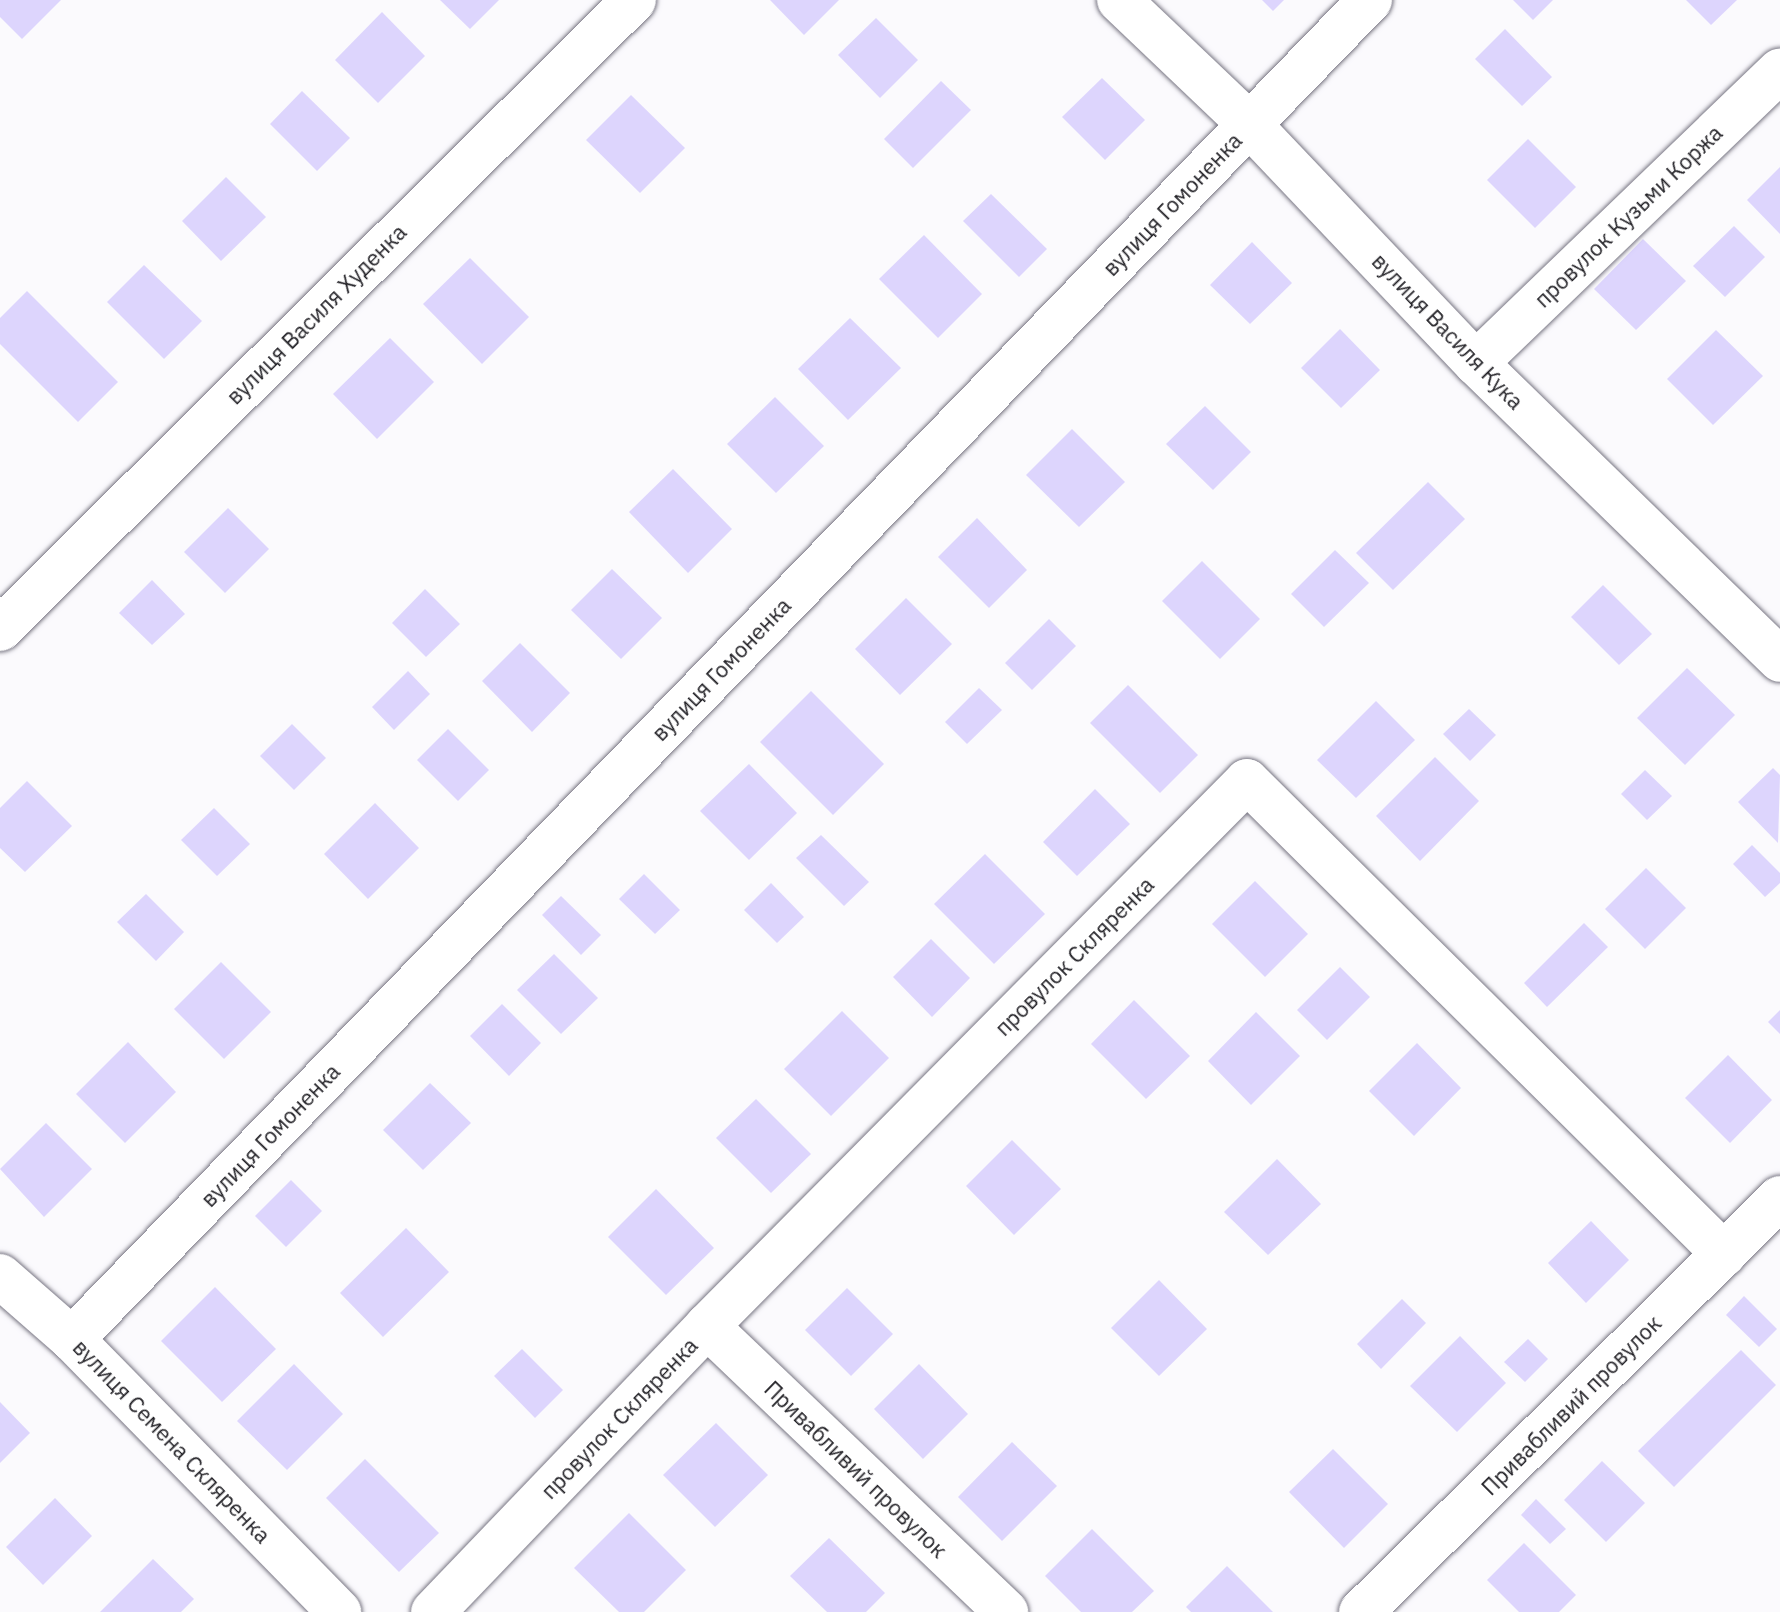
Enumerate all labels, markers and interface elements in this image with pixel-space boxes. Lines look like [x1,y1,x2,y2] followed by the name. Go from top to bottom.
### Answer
[1529,119,1727,313] street label: провулок Кузьми Коржа
[1097,127,1247,281] street label: вулиця Гомоненка
[221,219,411,409] street label: вулиця Василя Худенка
[1367,248,1529,414] street label: вулиця Василя Кука
[646,592,796,746] street label: вулиця Гомоненка
[989,871,1159,1041] street label: провулок Скляренка
[195,1058,345,1212] street label: вулиця Гомоненка
[1476,1310,1666,1500] street label: Привабливий провулок
[535,1332,703,1504] street label: провулок Скляренка
[68,1334,276,1548] street label: вулиця Семена Скляренка
[759,1375,953,1563] street label: Привабливий провулок

